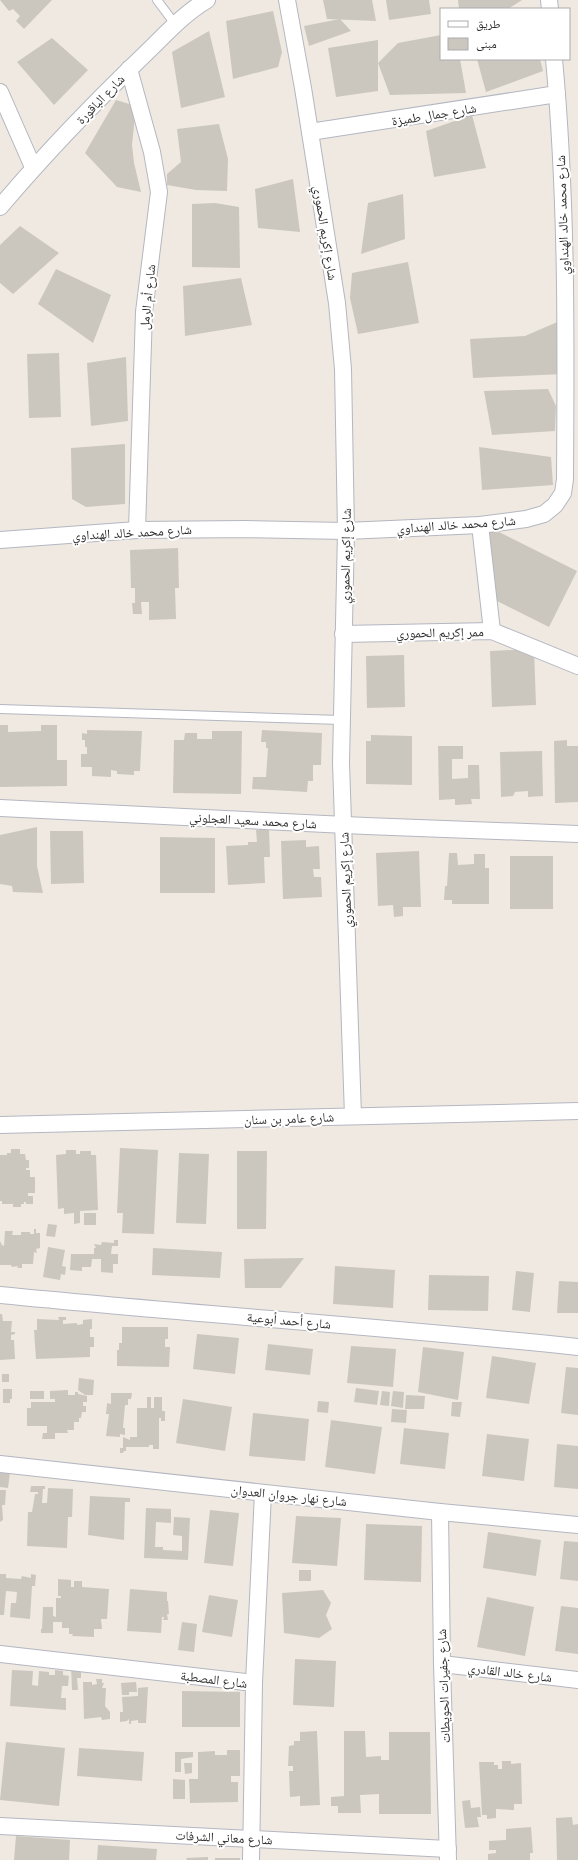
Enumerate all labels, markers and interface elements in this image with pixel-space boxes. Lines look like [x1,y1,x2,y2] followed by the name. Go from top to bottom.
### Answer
[440,8,570,60] legend
[476,16,501,32] text: طريق
[476,36,497,52] text: مبنى
[72,71,129,129] street label: شارع الباقورة
[391,99,478,131] street label: شارع جمال طميزة
[552,155,575,275] street label: شارع محمد خالد الهنداوي
[307,184,341,282] street label: شارع إكريم الحموري
[136,263,160,331] street label: شارع أم الرمل
[336,508,357,604] street label: شارع إكريم الحموري
[396,512,516,539] street label: شارع محمد خالد الهنداوي
[72,521,192,546] street label: شارع محمد خالد الهنداوي
[396,623,484,644] street label: ممر إكريم الحموري
[189,809,317,835] street label: شارع محمد سعيد العجلوني
[335,832,358,928] street label: شارع إكريم الحموري
[243,1108,335,1130] street label: شارع عامر بن سنان
[246,1308,332,1334] street label: شارع أحمد أبوعية
[230,1481,348,1511] street label: شارع نهار جروان العدوان
[433,1628,455,1744] street label: شارع جفيرات الحويطات
[467,1659,553,1688] street label: شارع خالد القادري
[179,1667,248,1693] street label: شارع المصطبة
[175,1826,273,1851] street label: شارع معاني الشرفات

